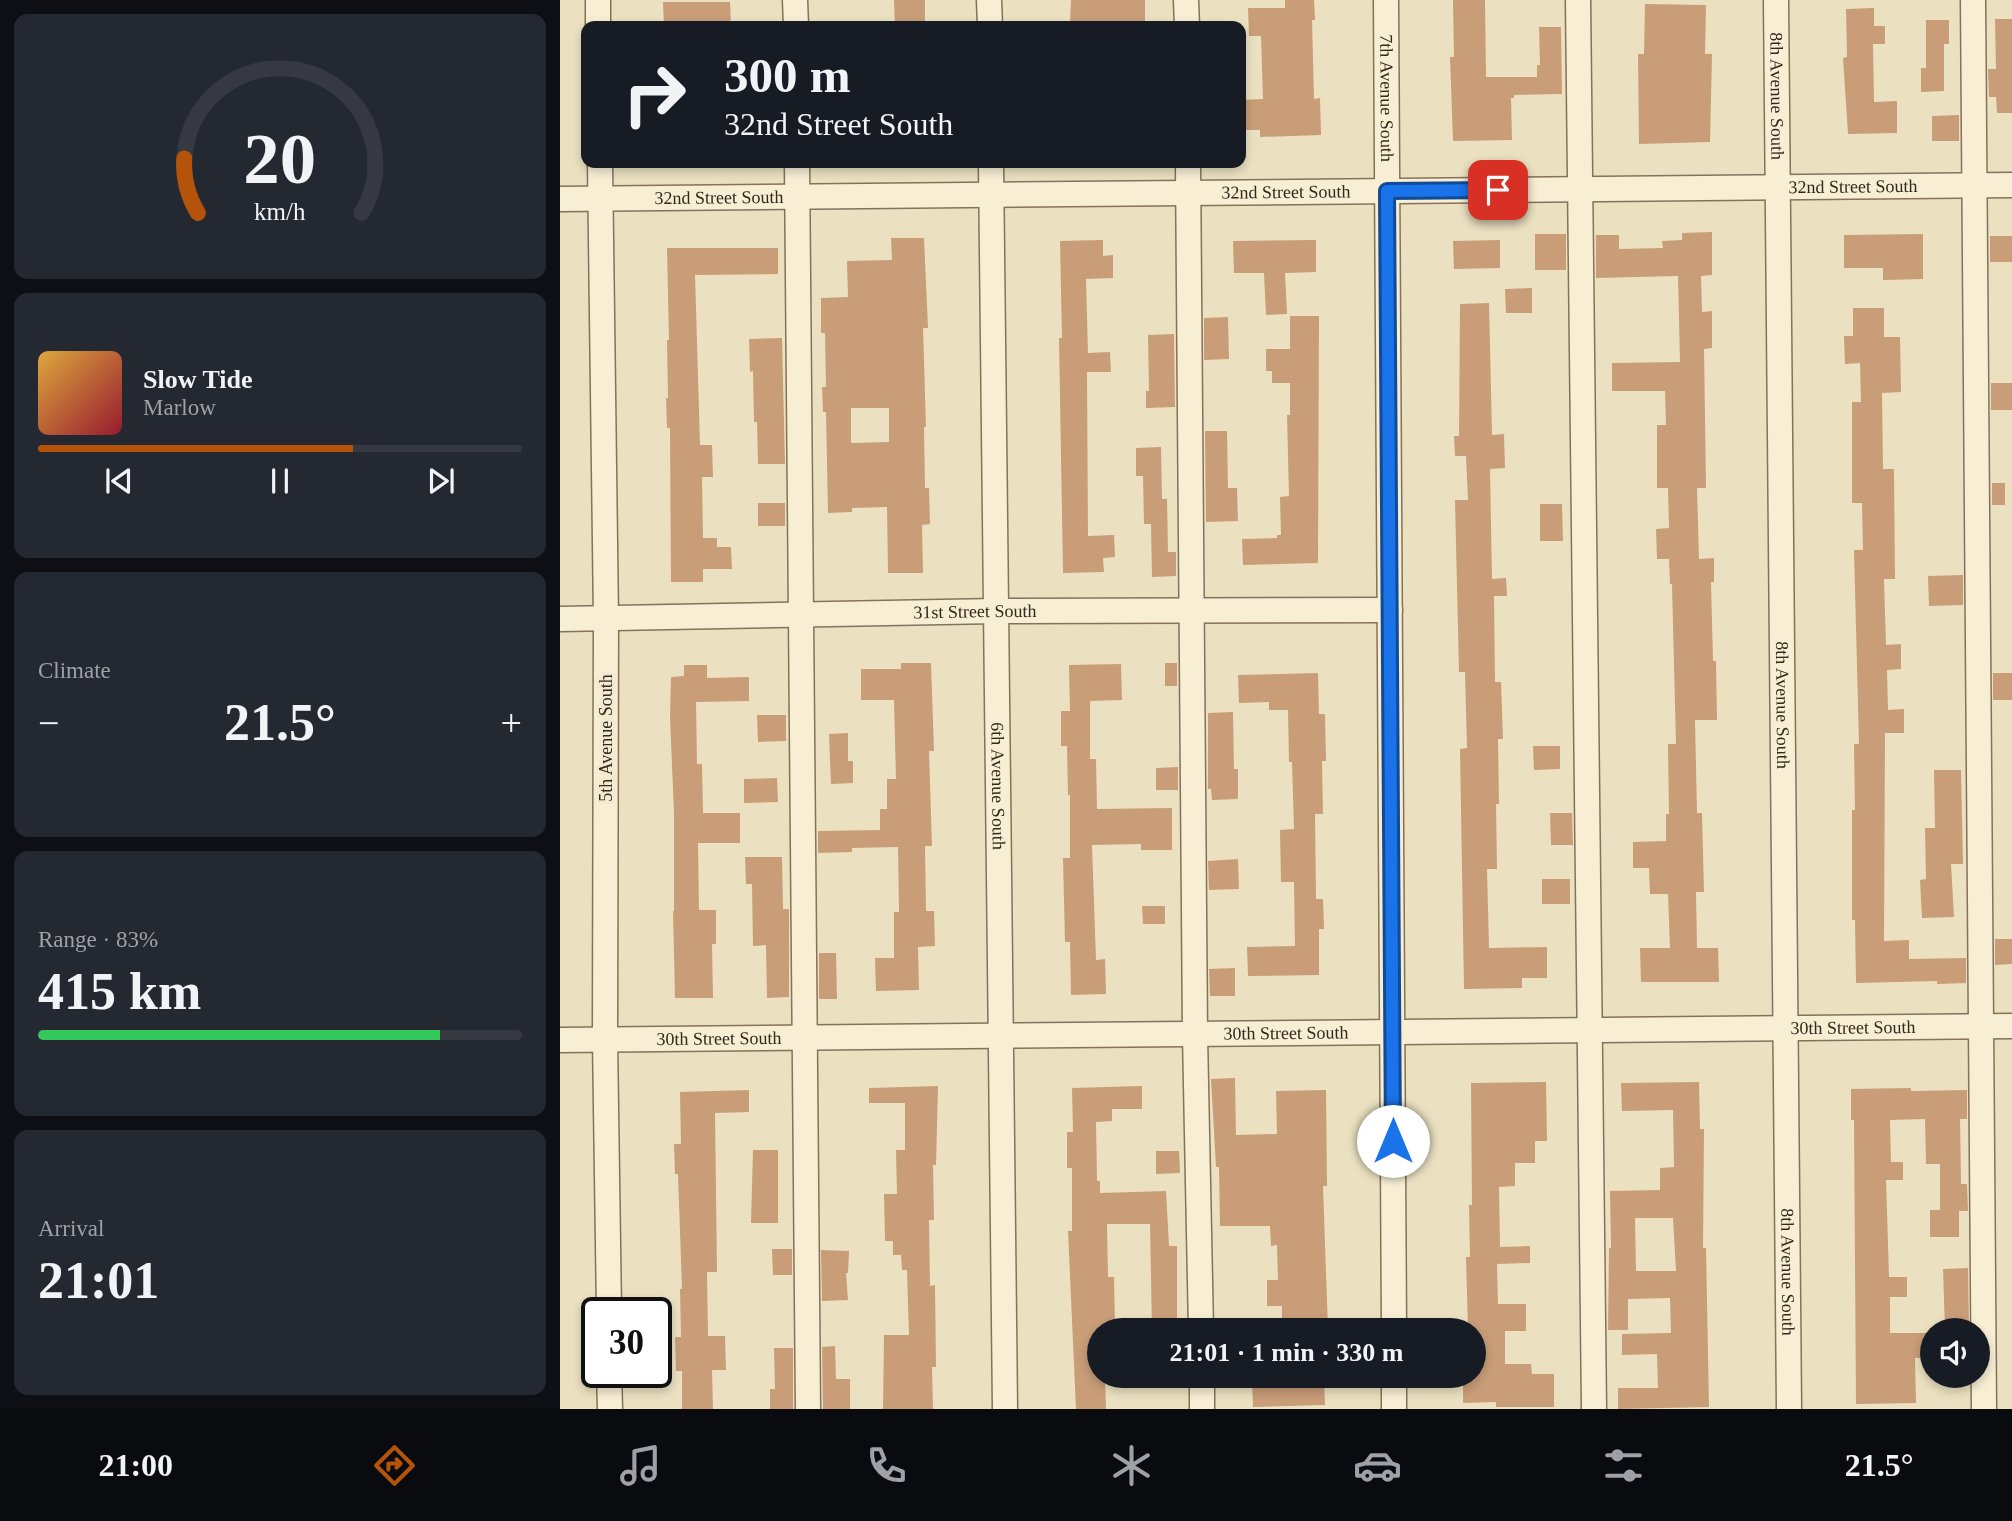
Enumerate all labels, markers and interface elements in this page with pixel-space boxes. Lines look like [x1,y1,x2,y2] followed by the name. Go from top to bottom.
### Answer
[1766,32,1787,160] street label: 8th Avenue South
[1376,34,1397,162] street label: 7th Avenue South
[724,48,851,103] text: 300 m
[609,49,700,140] icon: right
[724,106,953,142] text: 32nd Street South
[244,118,316,199] text: 20
[1468,160,1528,220] pin
[1479,171,1517,209] icon: arrive
[1788,176,1918,197] street label: 32nd Street South
[1221,181,1351,203] street label: 32nd Street South
[654,187,784,208] street label: 32nd Street South
[254,197,306,224] text: km/h
[143,365,253,394] text: Slow Tide
[143,395,216,420] text: Marlow
[100,462,138,500] icon: previous
[261,462,299,500] icon: pause
[422,462,460,500] icon: next
[913,601,1037,623] street label: 31st Street South
[1772,641,1793,769] street label: 8th Avenue South
[38,658,111,683] text: Climate
[596,674,616,802] street label: 5th Avenue South
[224,694,336,751] text: 21.5°
[38,702,59,744] text: −
[501,702,522,744] text: +
[987,722,1009,850] street label: 6th Avenue South
[38,927,158,952] text: Range · 83%
[38,963,201,1020] text: 415 km
[1790,1017,1916,1038] street label: 30th Street South
[1223,1022,1349,1044] street label: 30th Street South
[656,1028,782,1049] street label: 30th Street South
[1356,1104,1430,1178] position arrow
[1777,1208,1798,1336] street label: 8th Avenue South
[38,1216,104,1241] text: Arrival
[38,1252,159,1309] text: 21:01
[581,1297,672,1388] speed limit sign: 30
[1920,1318,1990,1388] map controls
[1920,1318,1990,1388] button: sound
[1170,1338,1404,1367] text: 21:01 · 1 min · 330 m
[370,1441,419,1490] icon: directions
[616,1441,665,1490] icon: music
[862,1441,911,1490] icon: phone
[1107,1441,1156,1490] icon: climate
[1353,1441,1402,1490] icon: car
[1599,1441,1648,1490] icon: filters
[98,1447,173,1483] text: 21:00
[1845,1447,1914,1483] text: 21.5°

